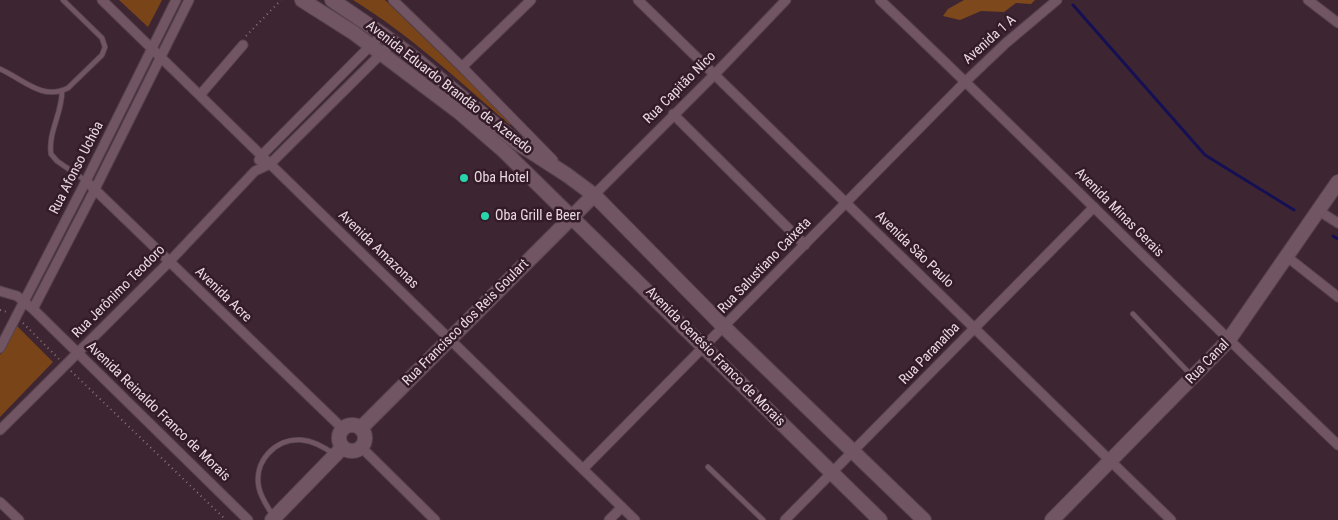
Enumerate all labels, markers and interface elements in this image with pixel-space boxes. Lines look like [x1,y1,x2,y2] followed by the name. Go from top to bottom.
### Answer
[960,12,1020,68] street label: Avenida 1 A
[362,18,536,158] street label: Avenida Eduardo Brandão de Azeredo
[640,48,720,128] street label: Rua Capitão Nico
[46,119,108,217] street label: Rua Afonso Uchôa
[1071,165,1167,261] street label: Avenida Minas Gerais
[474,170,529,186] place label: Oba Hotel
[458,172,470,184] marker: Oba Hotel
[334,207,422,293] street label: Avenida Amazonas
[495,208,580,224] place label: Oba Grill e Beer
[871,208,957,292] street label: Avenida São Paulo
[479,210,491,222] marker: Oba Grill e Beer
[715,215,815,317] street label: Rua Salustiano Caixeta
[69,242,169,342] street label: Rua Jerônimo Teodoro
[399,256,533,390] street label: Rua Francisco dos Reis Goulart
[191,264,255,326] street label: Avenida Acre
[642,284,788,430] street label: Avenida Genésio Franco de Morais
[896,320,964,388] street label: Rua Paranaíba
[1183,336,1233,388] street label: Rua Canal
[83,339,233,485] street label: Avenida Reinaldo Franco de Morais

